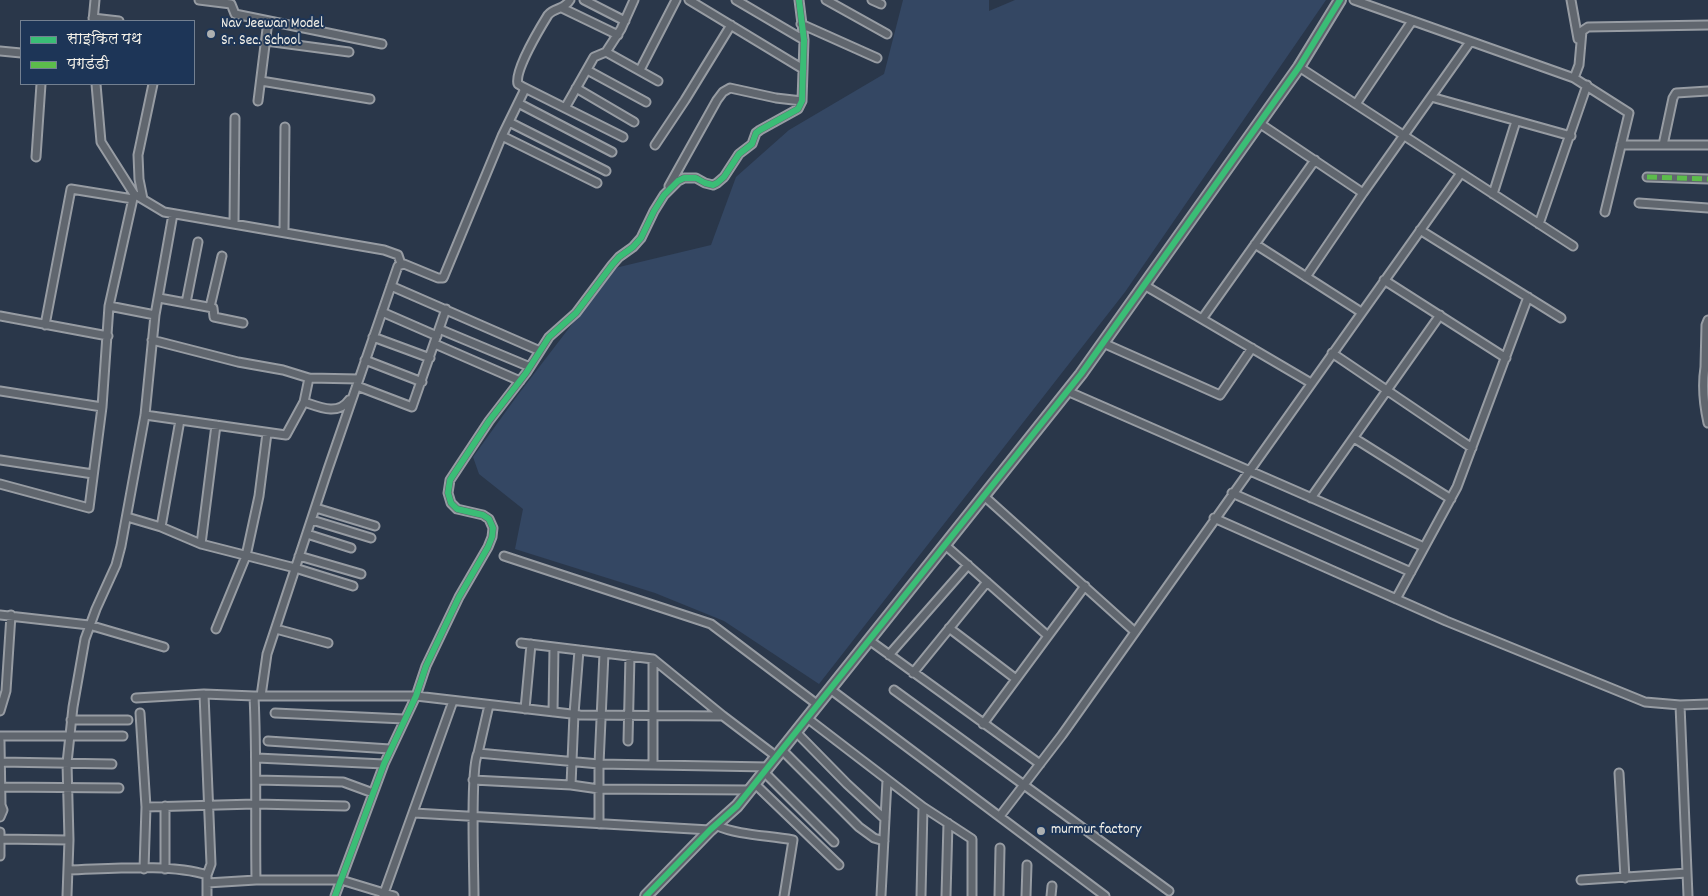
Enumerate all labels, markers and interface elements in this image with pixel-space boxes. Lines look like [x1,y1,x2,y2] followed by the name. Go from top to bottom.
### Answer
[221,16,324,51] place label: Nav Jeewan Model Sr. Sec. School
[20,20,195,85] legend
[205,28,217,40] marker: Nav Jeewan Model Sr. Sec. School
[67,29,142,51] text: साइकिल पथ
[67,54,109,76] text: पगडंडी
[1051,822,1141,840] place label: murmur factory
[1035,825,1047,837] marker: murmur factory

